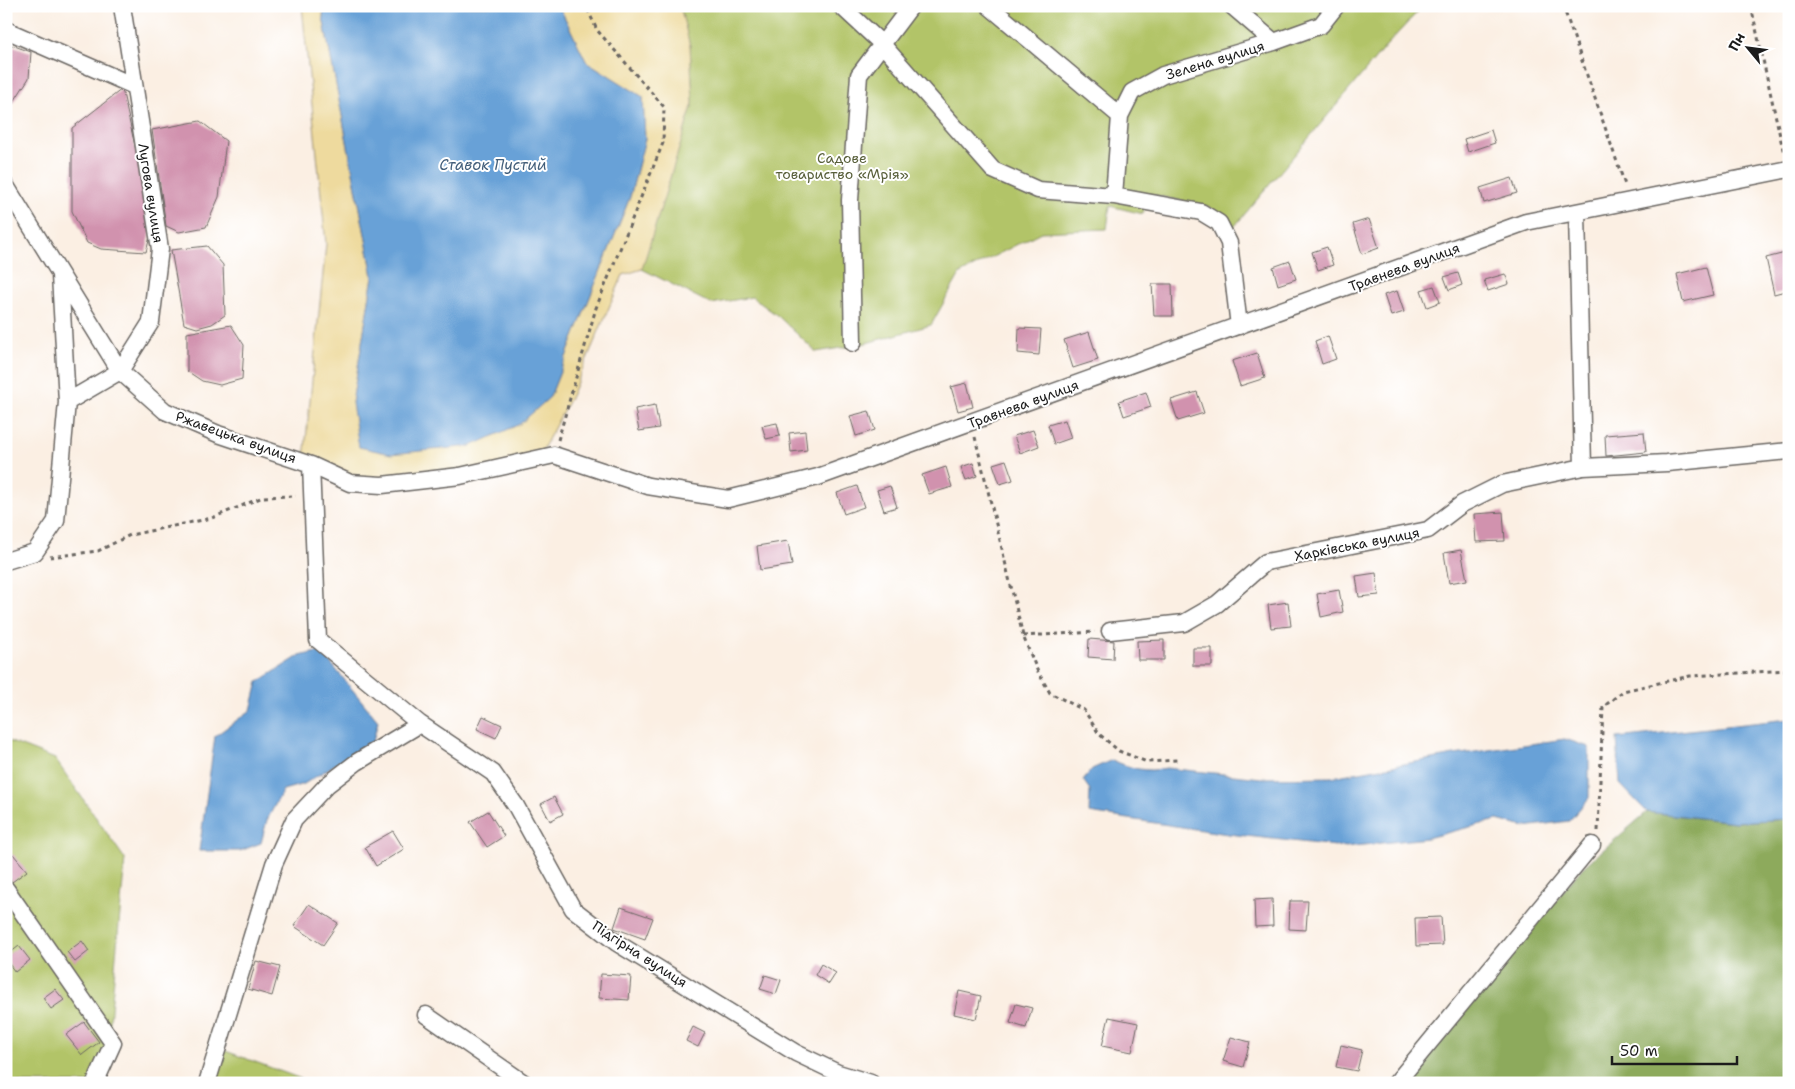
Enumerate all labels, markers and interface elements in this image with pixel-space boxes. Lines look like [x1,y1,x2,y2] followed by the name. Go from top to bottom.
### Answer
[1722,22,1772,72] north arrow
[1724,29,1749,54] text: Пн
[1164,36,1266,84] street label: Зелена вулиця
[134,142,168,244] street label: Лугова вулиця
[775,149,909,183] park label: Садове товариство «Мрія»
[439,155,547,175] water label: Ставок Пустий
[1346,239,1462,295] street label: Травнева вулиця
[965,376,1081,432] street label: Травнева вулиця
[173,407,299,467] street label: Ржавецька вулиця
[1293,523,1421,565] street label: Харківська вулиця
[589,917,691,991] street label: Підгірна вулиця
[1612,1034,1738,1066] scale bar
[1620,1041,1658,1061] text: 50 m

